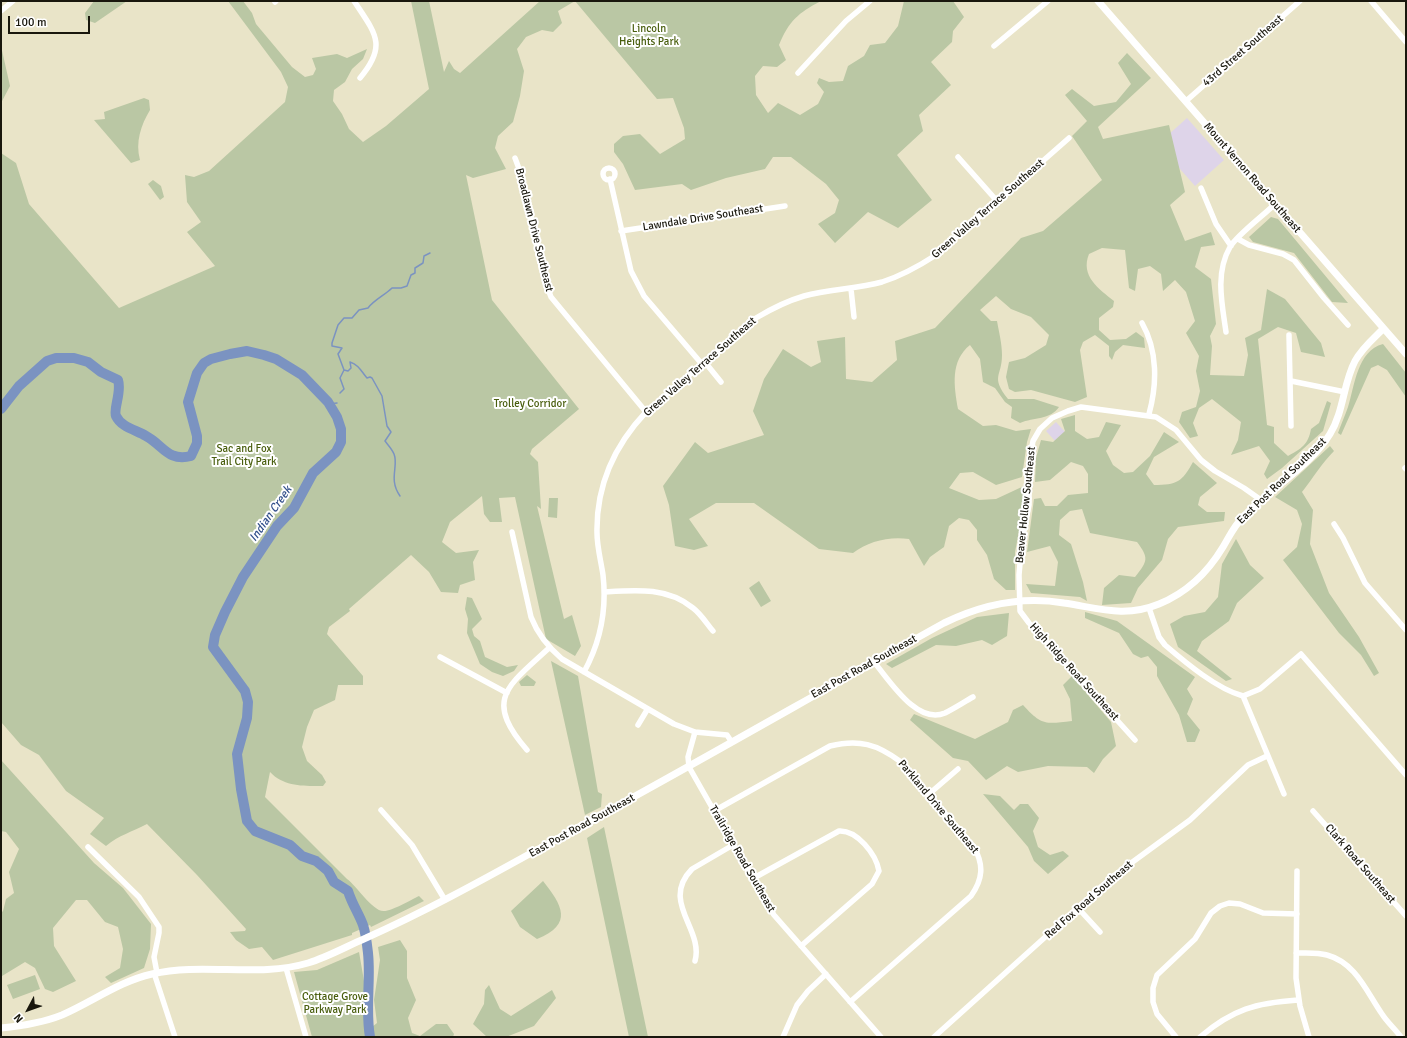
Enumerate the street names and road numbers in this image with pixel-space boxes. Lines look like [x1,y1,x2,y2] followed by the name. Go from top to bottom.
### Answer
[1200,12,1286,90] street label: 43rd Street Southeast
[1201,120,1303,236] street label: Mount Vernon Road Southeast
[929,156,1047,262] street label: Green Valley Terrace Southeast
[512,167,556,293] street label: Broadlawn Drive Southeast
[642,202,764,234] street label: Lawndale Drive Southeast
[641,314,759,420] street label: Green Valley Terrace Southeast
[1235,435,1329,527] street label: East Post Road Southeast
[1013,446,1039,564] street label: Beaver Hollow Southeast
[1027,620,1121,724] street label: High Ridge Road Southeast
[809,632,919,702] street label: East Post Road Southeast
[895,757,981,857] street label: Parkland Drive Southeast
[527,791,637,861] street label: East Post Road Southeast
[706,803,778,915] street label: Trailridge Road Southeast
[1322,822,1398,906] street label: Clark Road Southeast
[1042,858,1136,942] street label: Red Fox Road Southeast

